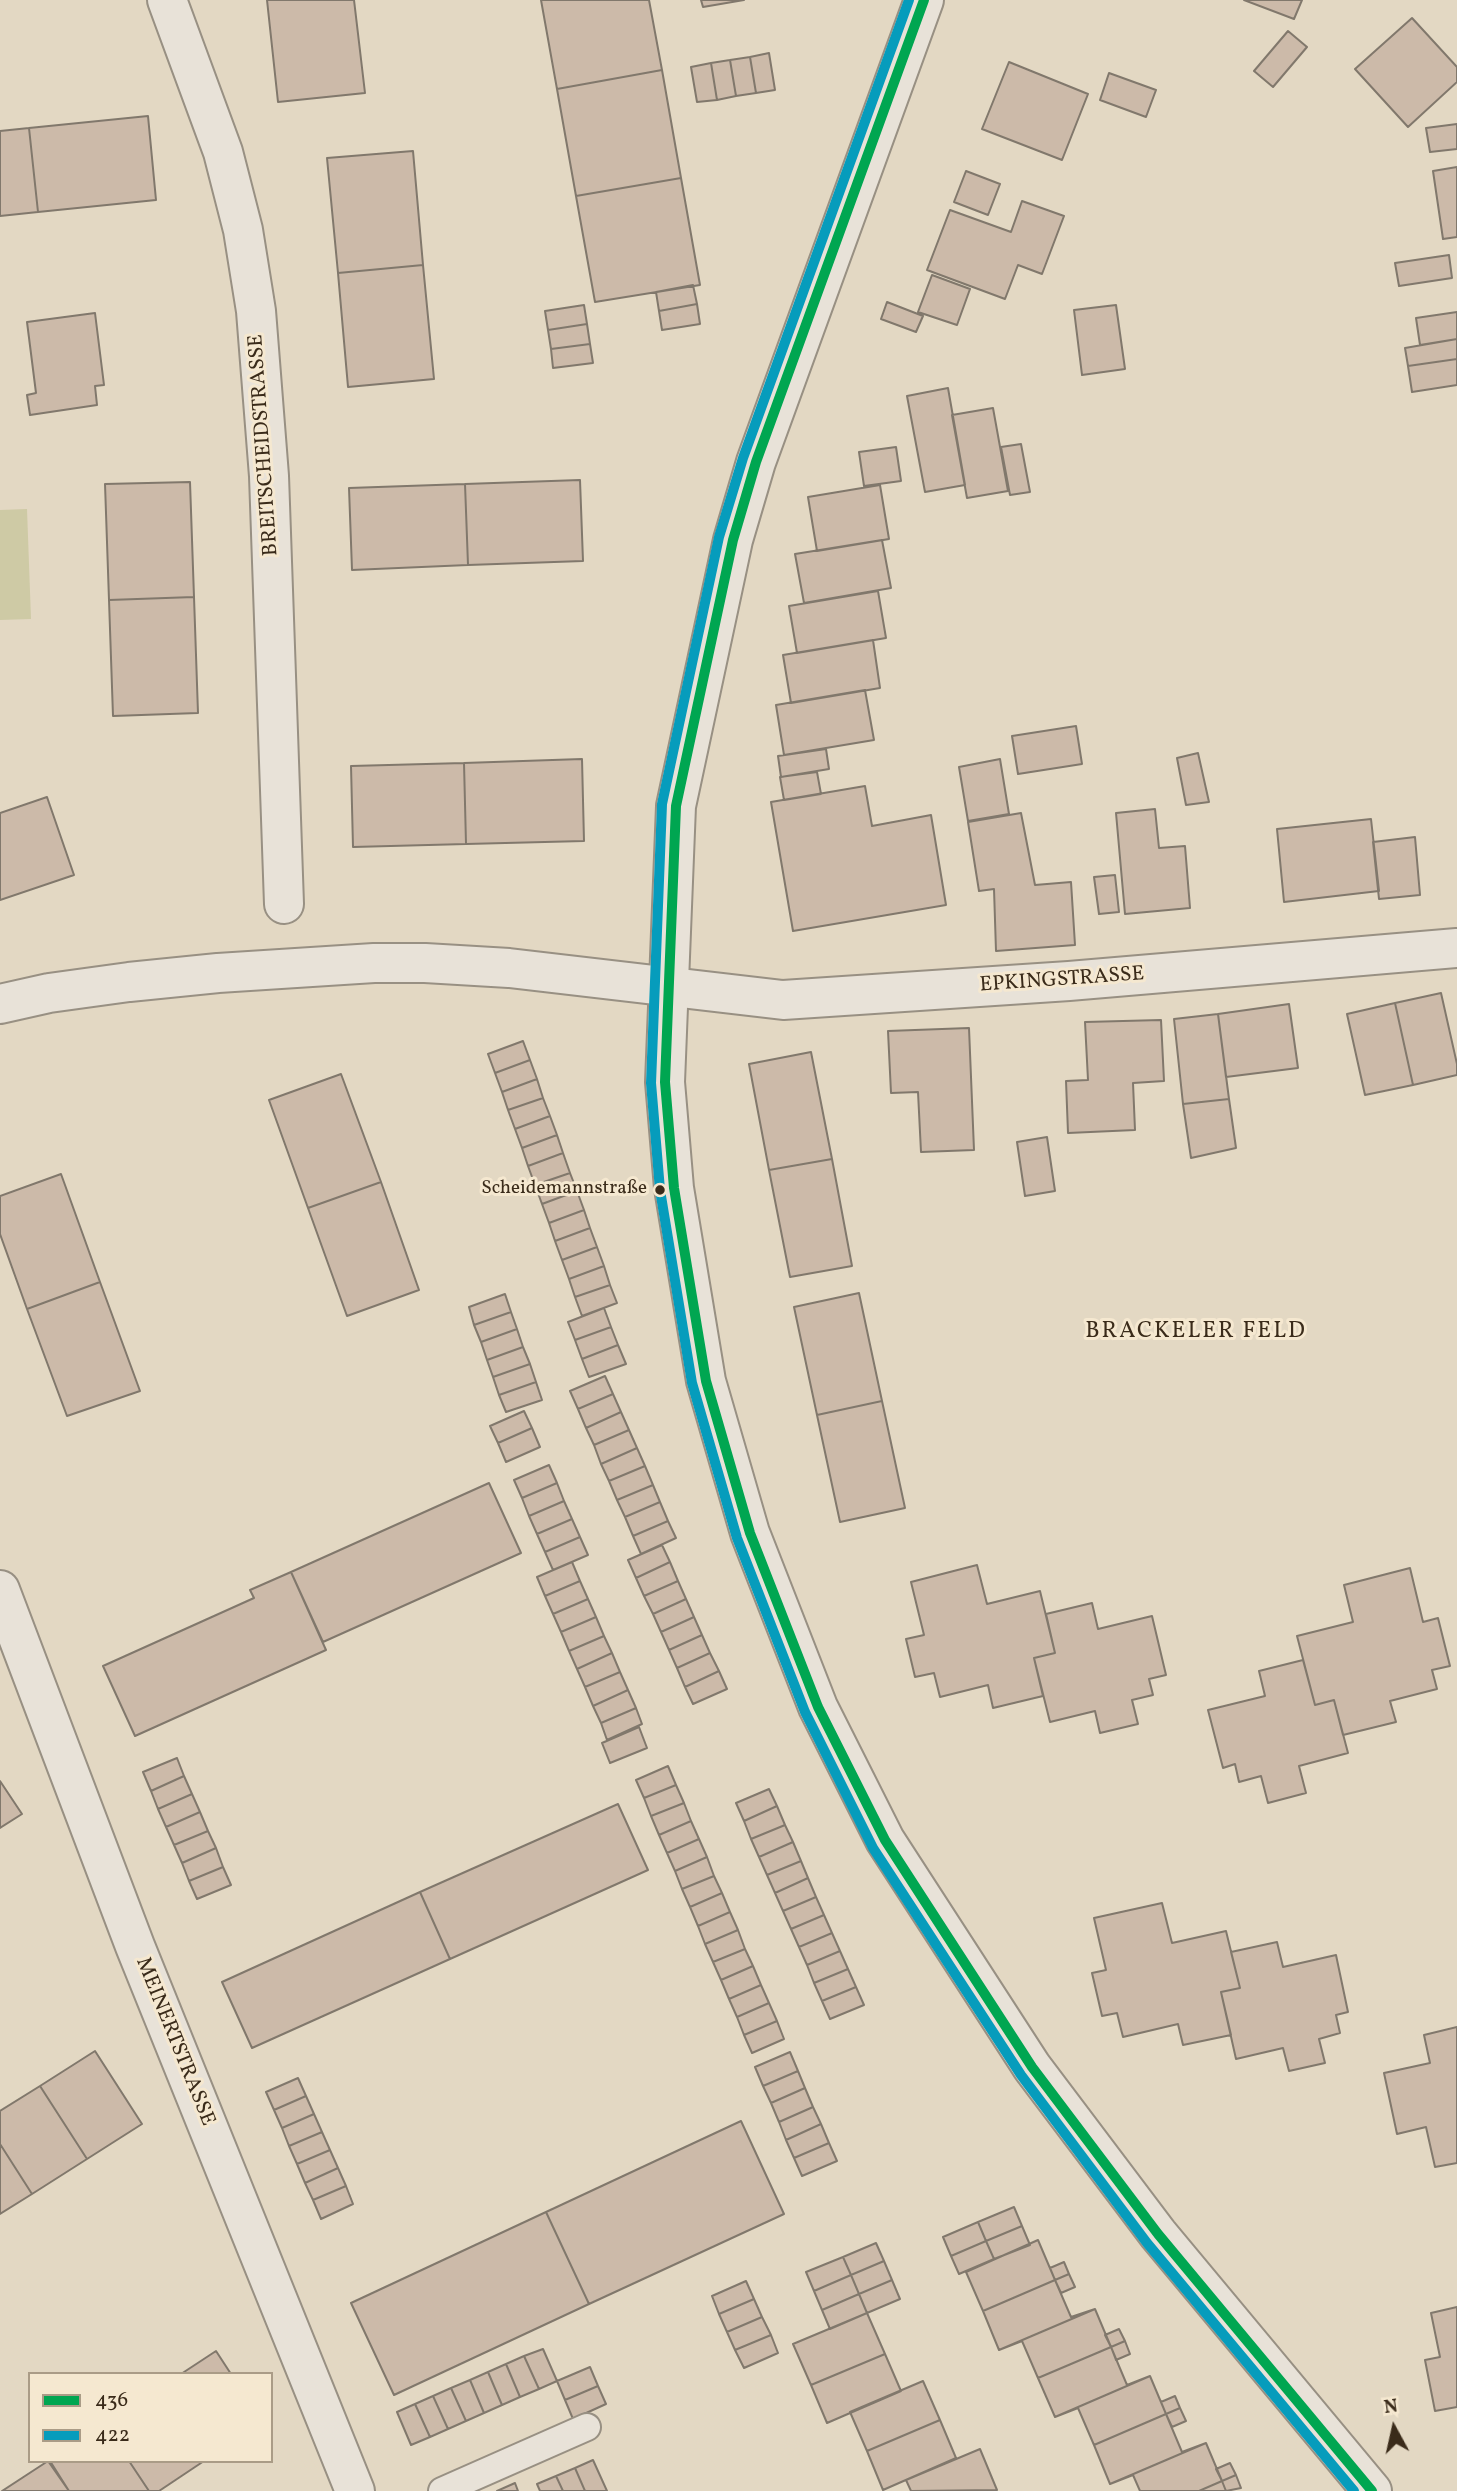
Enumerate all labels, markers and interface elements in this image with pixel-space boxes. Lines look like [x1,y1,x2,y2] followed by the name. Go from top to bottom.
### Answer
[245,333,285,557] street label: BREITSCHEIDSTRASSE
[979,963,1145,999] street label: EPKINGSTRASSE
[481,1179,647,1201] place label: Scheidemannstraße
[653,1183,667,1197] marker: Scheidemannstraße
[1087,1319,1305,1347] district label: BRACKELER FELD
[129,1954,219,2130] street label: MEINERTSTRASSE
[28,2372,273,2463] legend
[95,2386,128,2415] text: 436
[1359,2393,1429,2463] north arrow
[1382,2393,1400,2421] text: N
[95,2421,130,2450] text: 422

